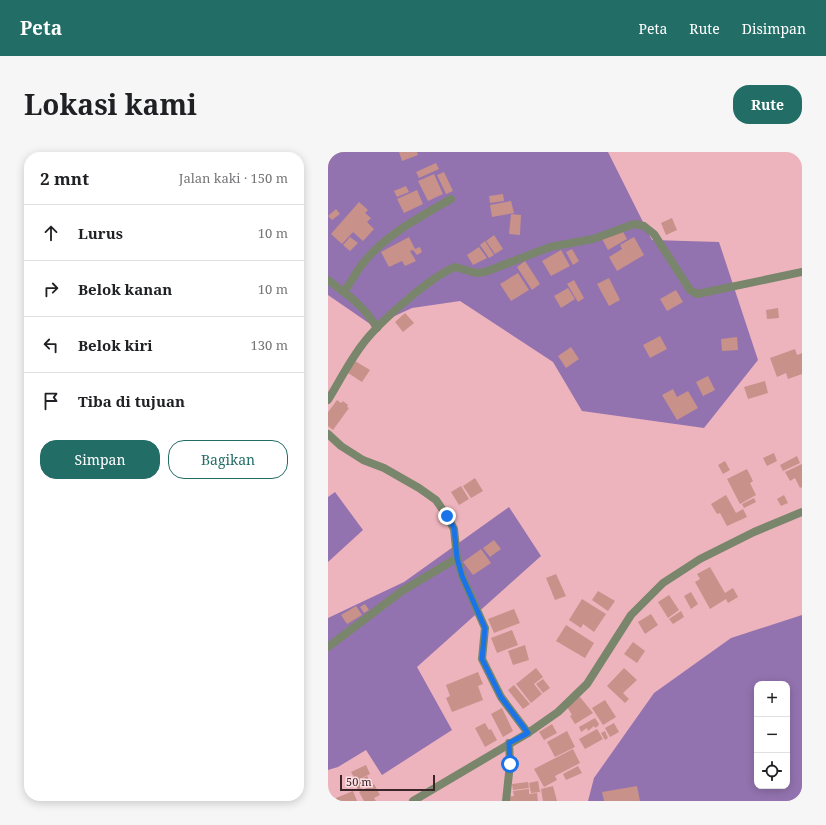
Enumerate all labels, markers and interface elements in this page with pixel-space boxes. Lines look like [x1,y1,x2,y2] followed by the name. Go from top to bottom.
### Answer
[20,15,62,41] text: Peta
[639,19,667,38] text: Peta
[689,19,720,38] text: Rute
[742,19,806,38] text: Disimpan
[24,85,197,123] text: Lokasi kami
[733,85,802,124] button: Rute
[40,167,89,190] text: 2 mnt
[179,169,288,187] text: Jalan kaki · 150 m
[40,222,62,244] icon: ahead
[78,223,123,243] text: Lurus
[258,224,288,242] text: 10 m
[40,278,62,300] icon: right
[78,279,172,299] text: Belok kanan
[258,280,288,298] text: 10 m
[40,334,62,356] icon: left
[78,335,153,355] text: Belok kiri
[251,336,288,354] text: 130 m
[40,390,62,412] icon: arrive
[78,391,185,411] text: Tiba di tujuan
[40,440,160,479] button: Simpan
[168,440,288,479] button: Bagikan
[438,507,456,525] route end
[754,681,790,789] map controls
[754,681,790,717] button: +
[754,717,790,753] button: −
[754,753,790,789] button: locate
[501,755,519,773] route start
[340,773,435,792] scale bar
[346,774,372,789] text: 50 m

